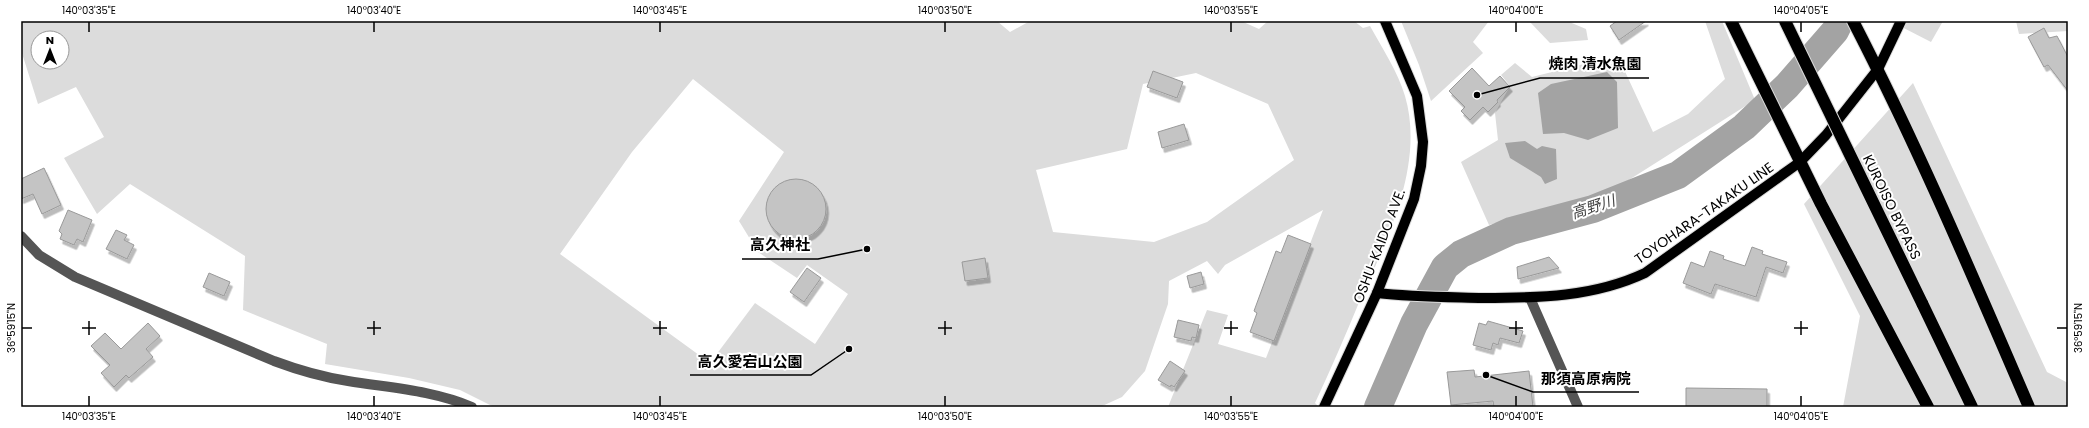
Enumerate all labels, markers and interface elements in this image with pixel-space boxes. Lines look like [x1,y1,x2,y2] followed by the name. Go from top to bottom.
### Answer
[62,3,116,18] text: 140°03'35"E
[347,3,401,18] text: 140°03'40"E
[633,3,687,18] text: 140°03'45"E
[918,3,972,18] text: 140°03'50"E
[1204,3,1258,18] text: 140°03'55"E
[1489,3,1543,18] text: 140°04'00"E
[1774,3,1828,18] text: 140°04'05"E
[30,30,70,70] north arrow
[46,32,54,48] text: N
[1540,51,1649,78] callout: 焼肉 清水魚園
[1548,53,1642,74] text: 焼肉 清水魚園
[1858,151,1926,263] street label: KUROISO BYPASS
[1630,157,1778,269] street label: TOYOHARA-TAKAKU LINE
[1348,186,1410,306] street label: OSHU-KAIDO AVE.
[1568,189,1619,223] water label: 高野川
[742,232,818,259] callout: 高久神社
[750,234,810,255] text: 高久神社
[4,303,19,353] text: 36°59'15"N
[2071,303,2086,353] text: 36°59'15"N
[690,348,811,375] callout: 高久愛宕山公園
[697,351,803,372] text: 高久愛宕山公園
[1533,365,1639,392] callout: 那須高原病院
[1541,368,1631,389] text: 那須高原病院
[62,409,116,424] text: 140°03'35"E
[347,409,401,424] text: 140°03'40"E
[633,409,687,424] text: 140°03'45"E
[918,409,972,424] text: 140°03'50"E
[1204,409,1258,424] text: 140°03'55"E
[1489,409,1543,424] text: 140°04'00"E
[1774,409,1828,424] text: 140°04'05"E

